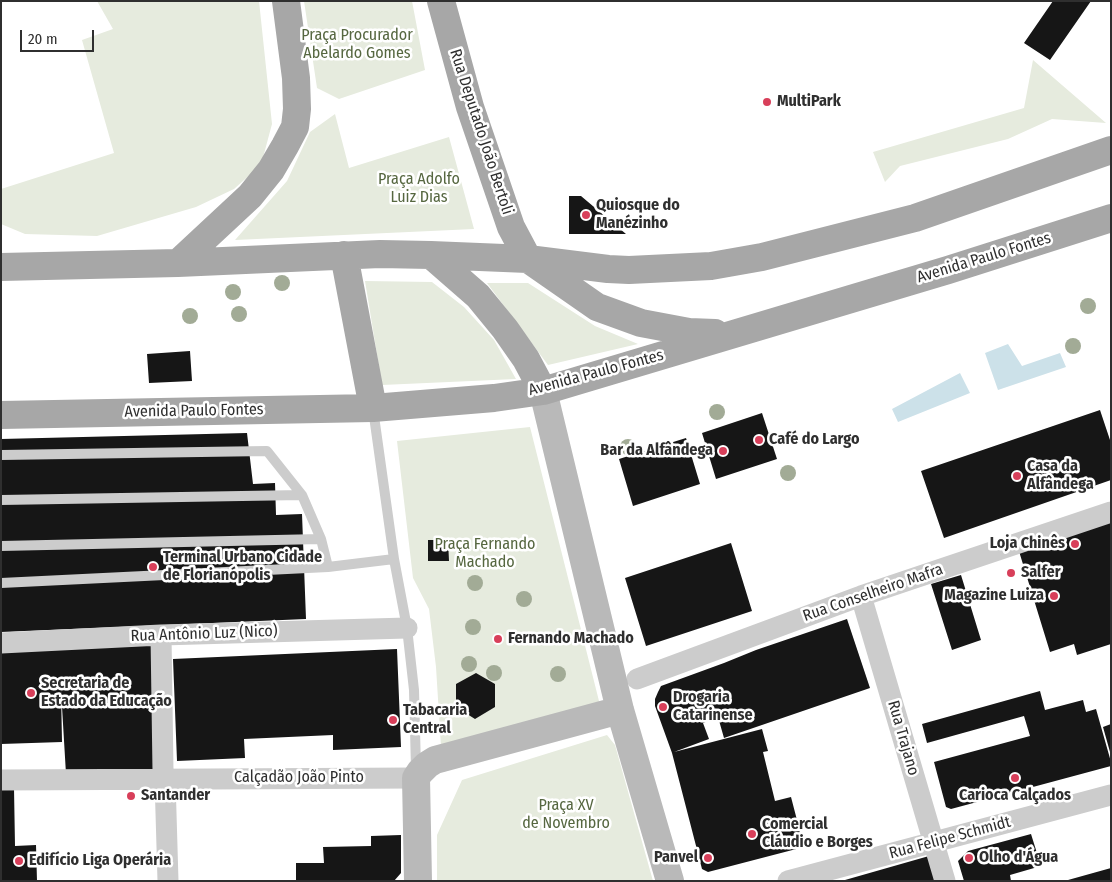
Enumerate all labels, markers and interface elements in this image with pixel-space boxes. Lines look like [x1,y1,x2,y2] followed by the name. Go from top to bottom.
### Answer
[22,20,96,52] scale bar
[301,26,413,64] park label: Praça Procurador Abelardo Gomes
[28,30,58,48] text: 20 m
[445,47,517,217] street label: Rua Deputado João Bertoli
[777,92,841,112] place label: MultiPark
[761,96,773,108] marker: MultiPark
[378,170,460,208] park label: Praça Adolfo Luiz Dias
[596,196,680,234] place label: Quiosque do Manézinho
[580,209,592,221] marker: Quiosque do Manézinho
[915,228,1053,288] street label: Avenida Paulo Fontes
[526,346,666,400] street label: Avenida Paulo Fontes
[124,400,264,422] street label: Avenida Paulo Fontes
[769,430,859,450] place label: Café do Largo
[753,434,765,446] marker: Café do Largo
[600,441,713,461] place label: Bar da Alfândega
[717,445,729,457] marker: Bar da Alfândega
[1027,457,1094,495] place label: Casa da Alfândega
[1011,470,1023,482] marker: Casa da Alfândega
[990,534,1065,554] place label: Loja Chinês
[435,535,535,573] park label: Praça Fernando Machado
[1069,538,1081,550] marker: Loja Chinês
[163,548,322,586] place label: Terminal Urbano Cidade de Florianópolis
[800,560,946,626] street label: Rua Conselheiro Mafra
[147,561,159,573] marker: Terminal Urbano Cidade de Florianópolis
[1021,563,1061,583] place label: Salfer
[1005,567,1017,579] marker: Salfer
[944,586,1044,606] place label: Magazine Luiza
[1048,590,1060,602] marker: Magazine Luiza
[130,622,278,646] street label: Rua Antônio Luz (Nico)
[508,629,634,649] place label: Fernando Machado
[492,633,504,645] marker: Fernando Machado
[41,674,172,712] place label: Secretaria de Estado da Educação
[25,687,37,699] marker: Secretaria de Estado da Educação
[673,688,753,726] place label: Drogaria Catarinense
[883,698,923,778] street label: Rua Trajano
[403,701,467,739] place label: Tabacaria Central
[657,701,669,713] marker: Drogaria Catarinense
[387,714,399,726] marker: Tabacaria Central
[234,768,364,788] street label: Calçadão João Pinto
[1009,772,1021,784] marker: Carioca Calçados
[141,786,210,806] place label: Santander
[959,786,1071,806] place label: Carioca Calçados
[125,790,137,802] marker: Santander
[522,796,610,834] park label: Praça XV de Novembro
[887,813,1013,863] street label: Rua Felipe Schmidt
[762,815,873,853] place label: Comercial Cláudio e Borges
[746,828,758,840] marker: Comercial Cláudio e Borges
[654,848,698,868] place label: Panvel
[979,848,1058,868] place label: Olho d'Água
[29,851,171,871] place label: Edifício Liga Operária
[702,852,714,864] marker: Panvel
[963,852,975,864] marker: Olho d'Água
[13,855,25,867] marker: Edifício Liga Operária

